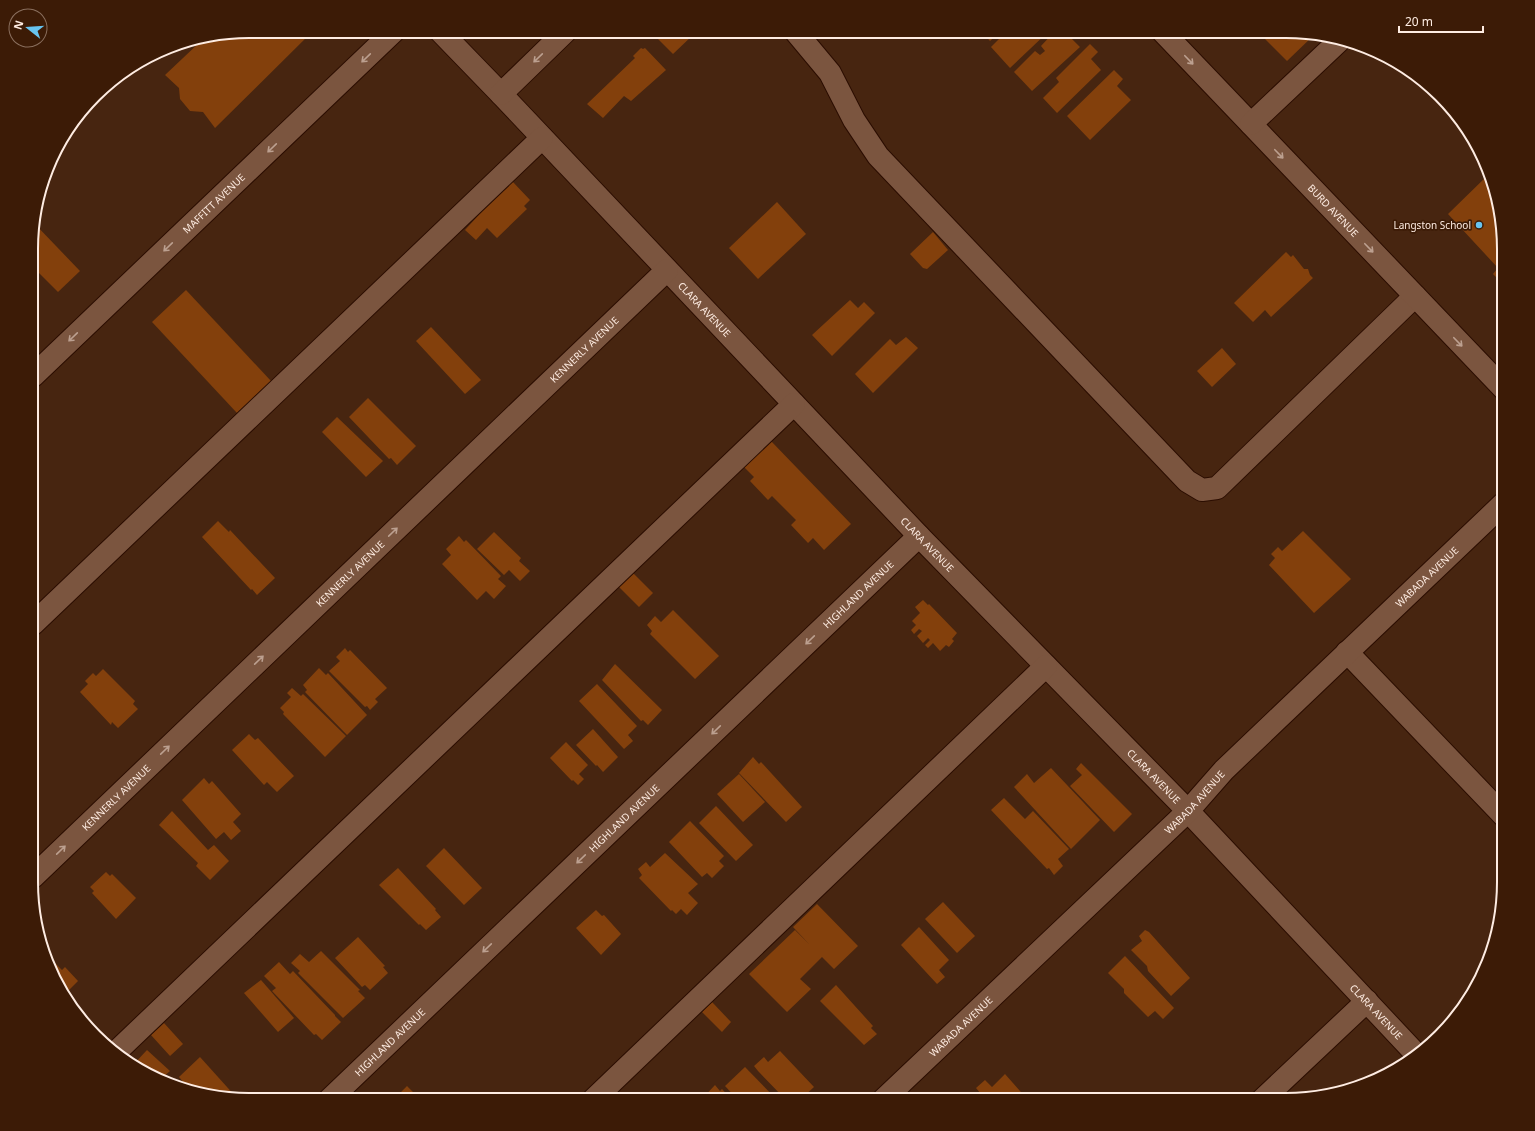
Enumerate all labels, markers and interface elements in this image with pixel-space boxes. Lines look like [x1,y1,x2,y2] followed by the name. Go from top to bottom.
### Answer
[8,8,48,48] north arrow
[1399,8,1483,34] scale bar
[1405,13,1433,30] text: 20 m
[9,18,26,31] text: N
[361,53,371,63] one-way arrow
[533,53,543,63] one-way arrow
[1184,55,1194,65] one-way arrow
[267,143,277,153] one-way arrow
[1274,149,1284,159] one-way arrow
[180,170,248,236] street label: MAFFITT AVENUE
[1305,181,1362,240] street label: BURD AVENUE
[1393,218,1471,232] place label: Langston School
[1474,220,1484,230] marker: Langston School
[163,242,173,251] one-way arrow
[1364,243,1374,253] one-way arrow
[675,279,734,340] street label: CLARA AVENUE
[547,313,621,386] street label: KENNERLY AVENUE
[69,332,79,341] one-way arrow
[1454,337,1463,347] one-way arrow
[898,514,957,575] street label: CLARA AVENUE
[388,527,398,537] one-way arrow
[313,537,387,610] street label: KENNERLY AVENUE
[1392,543,1461,610] street label: WABADA AVENUE
[820,557,896,631] street label: HIGHLAND AVENUE
[805,636,815,645] one-way arrow
[254,655,264,665] one-way arrow
[711,725,721,735] one-way arrow
[160,745,170,755] one-way arrow
[1124,746,1184,807] street label: CLARA AVENUE
[79,761,153,834] street label: KENNERLY AVENUE
[1161,767,1228,837] street label: WABADA AVENUE
[586,781,662,855] street label: HIGHLAND AVENUE
[56,845,66,855] one-way arrow
[576,854,586,864] one-way arrow
[482,944,492,953] one-way arrow
[1347,981,1406,1042] street label: CLARA AVENUE
[926,993,995,1060] street label: WABADA AVENUE
[351,1005,428,1079] street label: HIGHLAND AVENUE

